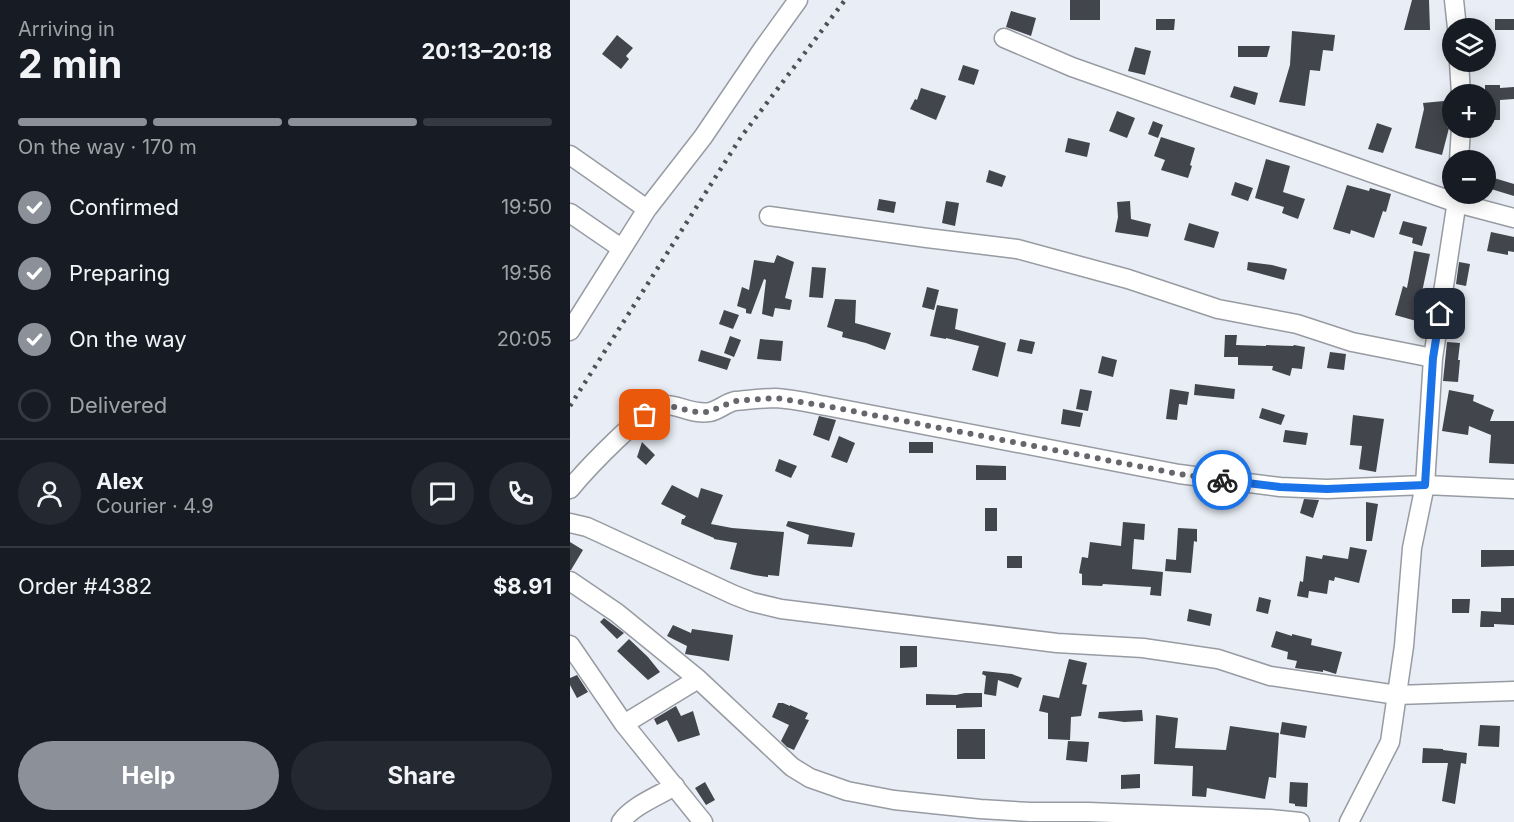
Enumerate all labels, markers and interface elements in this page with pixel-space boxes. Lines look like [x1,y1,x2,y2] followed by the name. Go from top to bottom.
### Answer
[18,17,115,41] text: Arriving in
[1442,18,1496,204] map controls
[1442,18,1496,72] button: layers
[421,38,552,64] text: 20:13–20:18
[18,40,122,87] text: 2 min
[1442,84,1496,138] button: +
[18,135,197,159] text: On the way · 170 m
[1442,150,1496,204] button: −
[18,191,51,224] icon: check
[69,194,179,220] text: Confirmed
[501,195,552,219] text: 19:50
[18,257,51,290] icon: check
[69,260,170,286] text: Preparing
[501,261,552,285] text: 19:56
[1414,288,1465,339] pin
[1423,297,1456,330] icon: home
[18,323,51,356] icon: check
[69,326,187,352] text: On the way
[497,327,552,351] text: 20:05
[619,389,670,440] pin
[69,392,167,418] text: Delivered
[628,398,661,431] icon: bag
[1192,450,1252,510] courier
[18,462,81,525] button: person
[411,462,474,525] button: chat
[489,462,552,525] button: phone
[1206,464,1239,497] icon: bike
[96,468,144,494] text: Alex
[96,494,214,518] text: Courier · 4.9
[18,573,152,599] text: Order #4382
[493,573,552,599] text: $8.91
[18,741,279,810] button: Help
[291,741,552,810] button: Share

